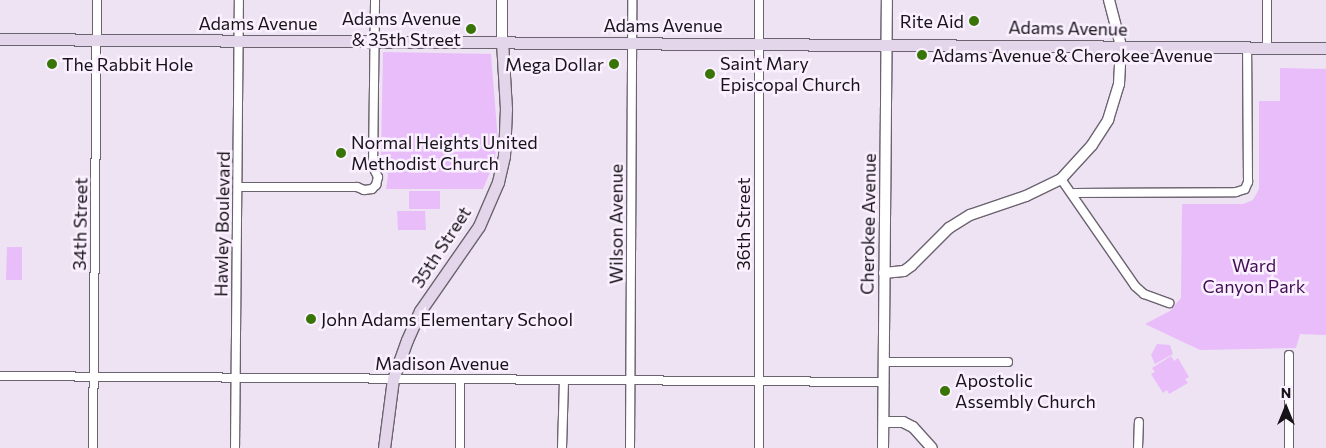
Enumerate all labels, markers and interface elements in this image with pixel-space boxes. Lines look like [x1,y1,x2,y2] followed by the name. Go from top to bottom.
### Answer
[342,8,461,50] place label: Adams Avenue & 35th Street
[900,10,964,32] place label: Rite Aid
[198,12,318,34] street label: Adams Avenue
[603,14,723,36] street label: Adams Avenue
[968,15,980,27] marker: Rite Aid
[1008,16,1128,40] street label: Adams Avenue
[465,23,477,35] marker: Adams Avenue & 35th Street
[932,44,1213,66] place label: Adams Avenue & Cherokee Avenue
[916,49,928,61] marker: Adams Avenue & Cherokee Avenue
[62,53,193,75] place label: The Rabbit Hole
[505,53,604,75] place label: Mega Dollar
[720,53,861,96] place label: Saint Mary Episcopal Church
[46,58,58,70] marker: The Rabbit Hole
[608,58,620,70] marker: Mega Dollar
[704,68,716,80] marker: Saint Mary Episcopal Church
[351,132,538,174] place label: Normal Heights United Methodist Church
[335,147,347,159] marker: Normal Heights United Methodist Church
[210,151,234,297] street label: Hawley Boulevard
[856,153,880,295] street label: Cherokee Avenue
[605,164,627,284] street label: Wilson Avenue
[68,177,92,271] street label: 34th Street
[732,177,754,271] street label: 36th Street
[407,202,475,292] street label: 35th Street
[1202,255,1306,298] park label: Ward Canyon Park
[321,308,573,330] place label: John Adams Elementary School
[305,313,317,325] marker: John Adams Elementary School
[375,352,509,374] street label: Madison Avenue
[955,370,1096,412] place label: Apostolic Assembly Church
[1261,383,1311,433] north arrow
[1281,384,1291,401] text: N
[939,385,951,397] marker: Apostolic Assembly Church

